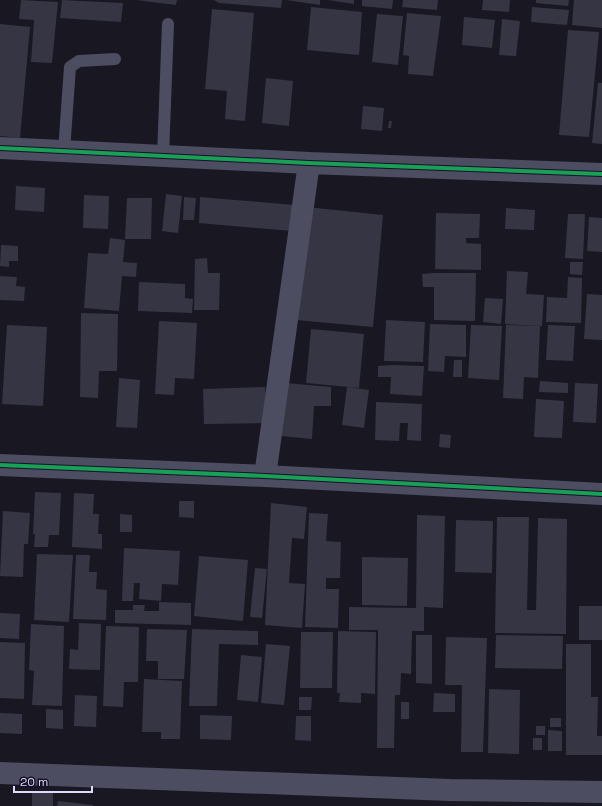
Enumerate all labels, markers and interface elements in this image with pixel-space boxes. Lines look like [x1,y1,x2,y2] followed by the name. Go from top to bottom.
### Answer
[14,768,92,794] scale bar
[20,774,48,790] text: 20 m

